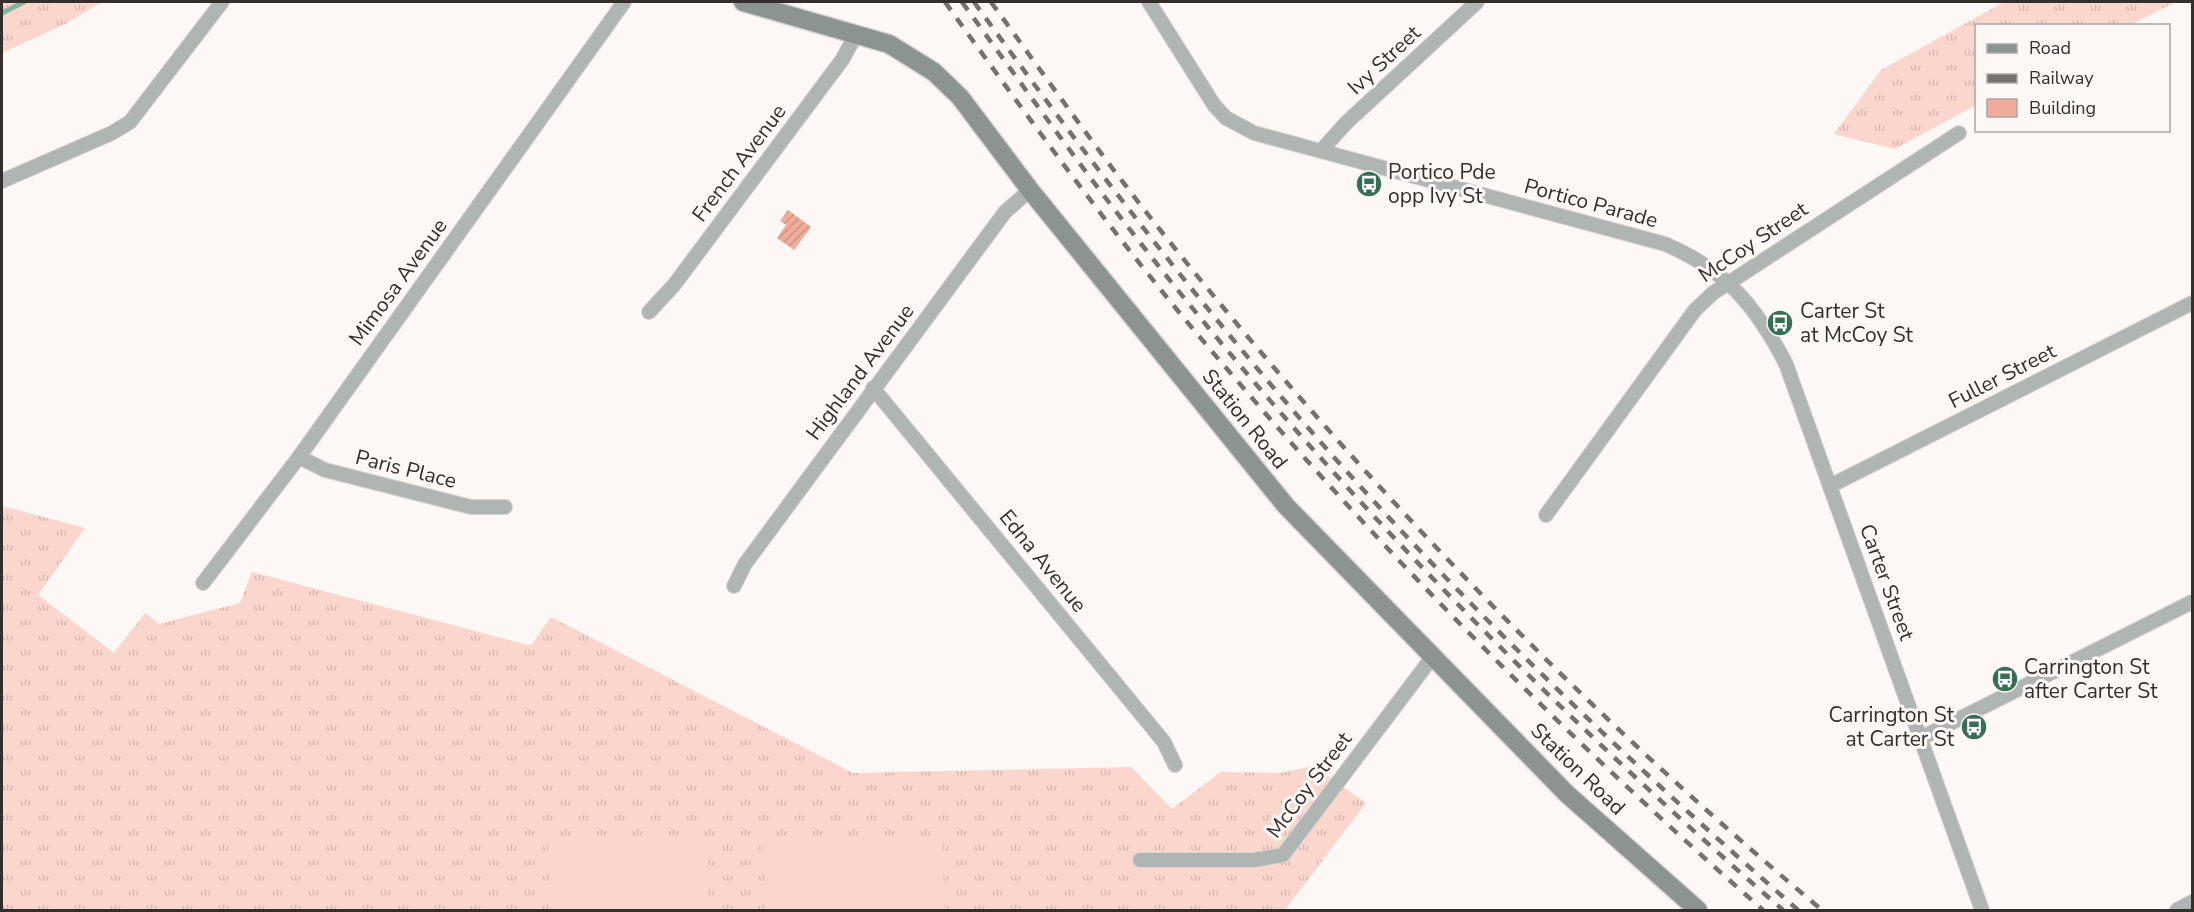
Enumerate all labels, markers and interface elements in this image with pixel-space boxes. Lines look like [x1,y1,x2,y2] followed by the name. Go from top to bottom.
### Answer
[1342,19,1427,101] street label: Ivy Street
[1975,24,2170,132] legend
[2029,36,2071,60] text: Road
[2029,66,2094,90] text: Railway
[2029,96,2096,120] text: Building
[686,99,792,227] street label: French Avenue
[1388,158,1496,210] place label: Portico Pde opp Ivy St
[1354,169,1384,199] bus stop icon: Portico Pde opp Ivy St
[1521,172,1661,234] street label: Portico Parade
[1693,195,1814,289] street label: McCoy Street
[342,213,454,351] street label: Mimosa Avenue
[1800,297,1914,349] place label: Carter St at McCoy St
[800,298,920,446] street label: Highland Avenue
[1765,308,1795,338] bus stop icon: Carter St at McCoy St
[1944,337,2061,415] street label: Fuller Street
[1196,363,1294,475] street label: Station Road
[353,443,459,495] street label: Paris Place
[993,504,1093,618] street label: Edna Avenue
[1853,520,1921,645] street label: Carter Street
[2024,653,2158,705] place label: Carrington St after Carter St
[1990,664,2020,694] bus stop icon: Carrington St after Carter St
[1828,701,1955,753] place label: Carrington St at Carter St
[1959,712,1989,742] bus stop icon: Carrington St at Carter St
[1525,717,1631,821] street label: Station Road
[1260,726,1359,844] street label: McCoy Street

